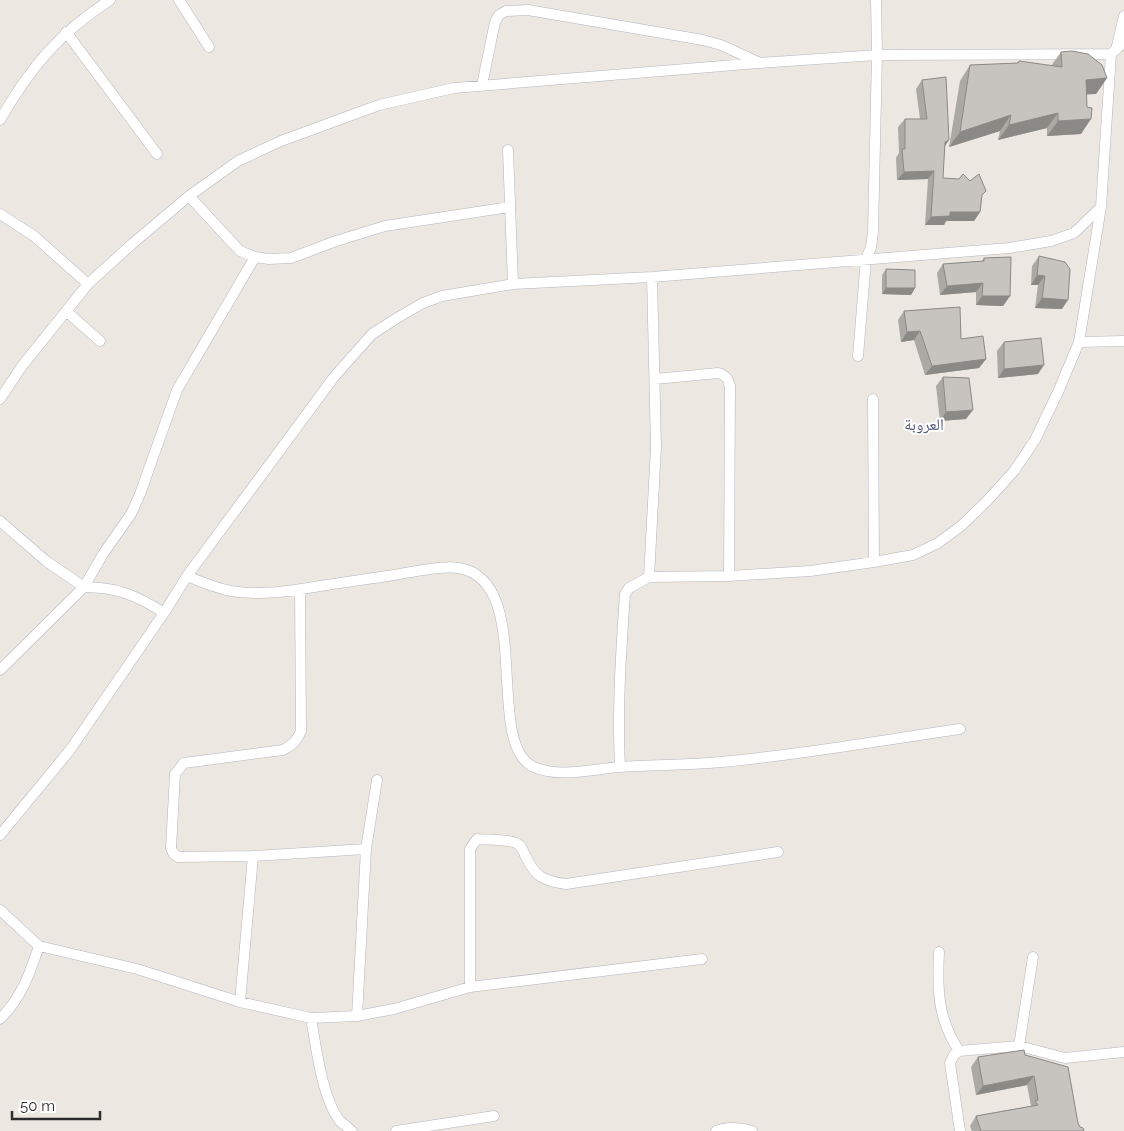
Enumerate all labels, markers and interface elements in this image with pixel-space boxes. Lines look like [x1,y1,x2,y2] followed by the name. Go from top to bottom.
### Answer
[904,415,944,434] district label: العروبة
[12,1088,100,1120] scale bar
[20,1097,55,1115] text: 50 m

